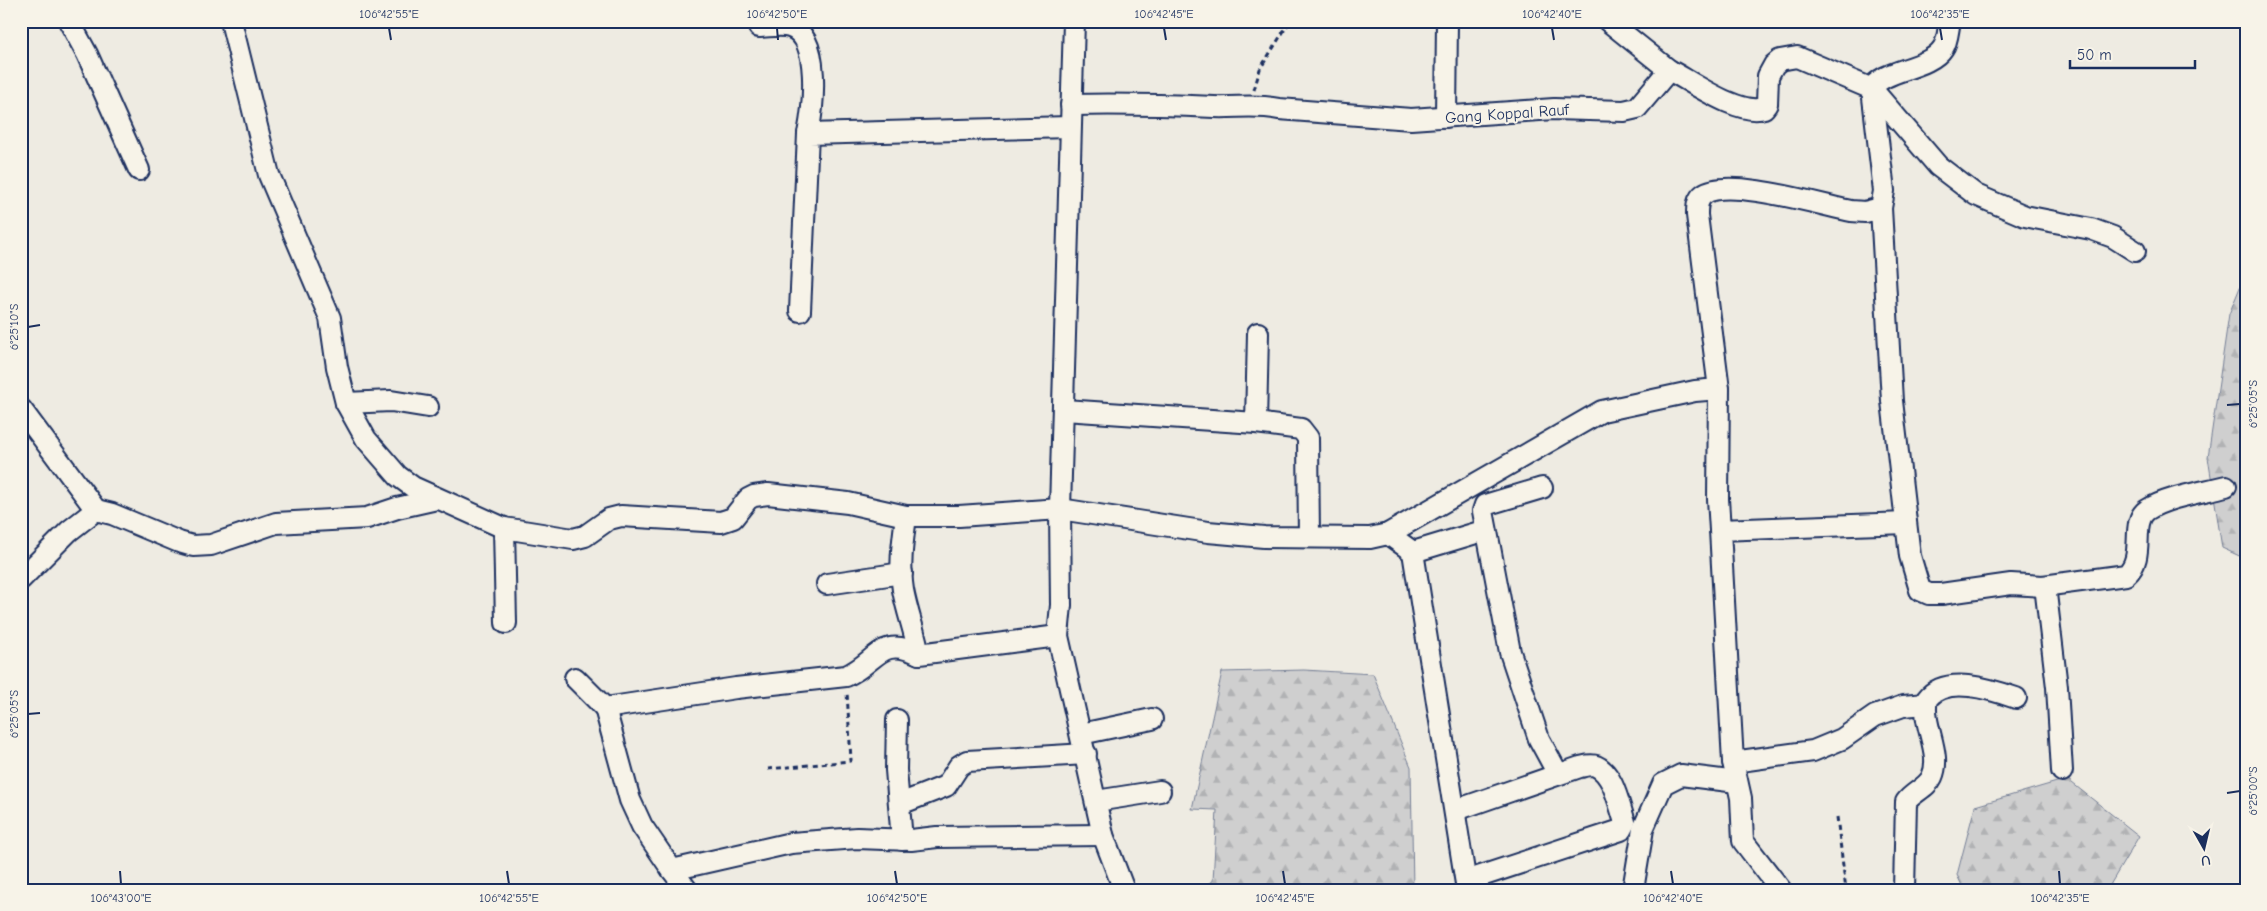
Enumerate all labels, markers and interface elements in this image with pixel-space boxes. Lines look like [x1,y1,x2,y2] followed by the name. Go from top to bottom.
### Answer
[359,7,419,21] text: 106°42'55"E
[747,7,807,21] text: 106°42'50"E
[1135,7,1193,21] text: 106°42'45"E
[1522,7,1582,21] text: 106°42'40"E
[1910,7,1970,21] text: 106°42'35"E
[2070,38,2194,70] scale bar
[2077,46,2112,64] text: 50 m
[1444,101,1571,127] street label: Gang Koppal Rauf
[7,303,21,350] text: 6°25'10"S
[2246,379,2260,428] text: 6°25'05"S
[7,689,21,738] text: 6°25'05"S
[2246,766,2260,816] text: 6°25'00"S
[2180,824,2230,874] north arrow
[2200,851,2212,869] text: U
[91,891,151,905] text: 106°43'00"E
[479,891,539,905] text: 106°42'55"E
[867,891,927,905] text: 106°42'50"E
[1256,891,1314,905] text: 106°42'45"E
[1643,891,1703,905] text: 106°42'40"E
[2030,891,2090,905] text: 106°42'35"E

